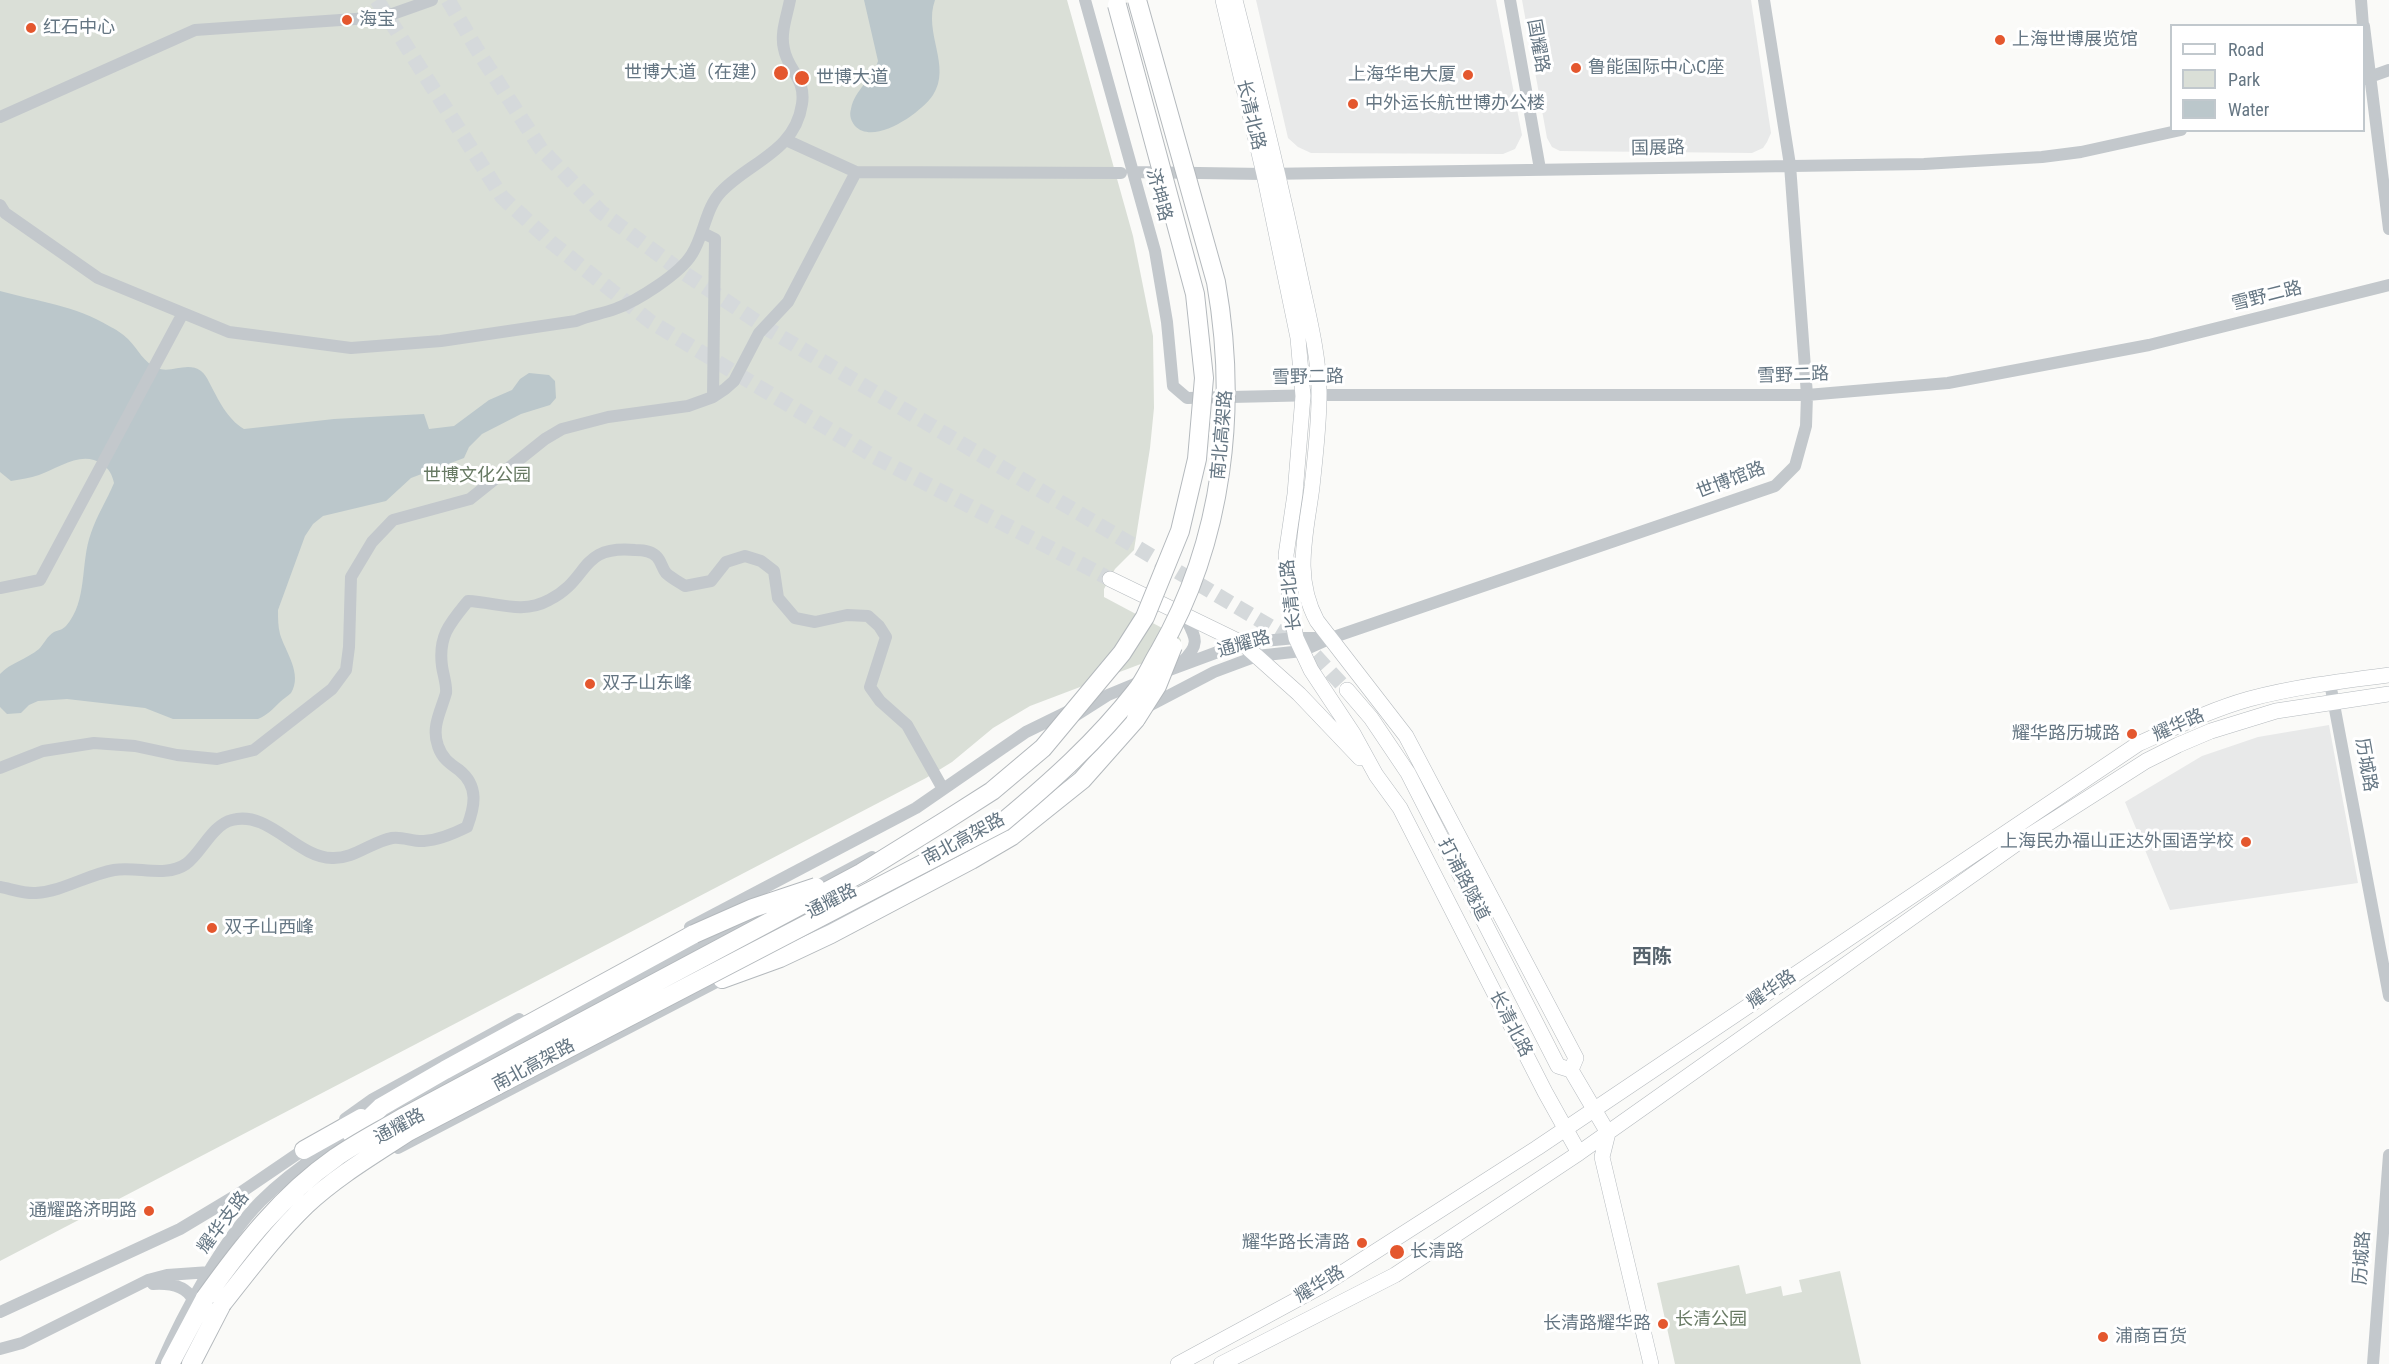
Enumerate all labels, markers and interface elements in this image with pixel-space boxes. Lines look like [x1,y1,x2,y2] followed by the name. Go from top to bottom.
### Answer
[359,9,395,31] place label: 海宝
[340,13,354,27] marker: 海宝
[43,17,115,39] place label: 红石中心
[1522,18,1552,74] street label: 国耀路
[24,21,38,35] marker: 红石中心
[2170,24,2365,132] legend
[2012,29,2138,51] place label: 上海世博展览馆
[1993,33,2007,47] marker: 上海世博展览馆
[2228,39,2264,60] text: Road
[1588,57,1724,79] place label: 鲁能国际中心C座
[1569,61,1583,75] marker: 鲁能国际中心C座
[624,62,768,84] place label: 世博大道（在建）
[772,64,790,82] marker: 世博大道（在建）
[1348,64,1456,86] place label: 上海华电大厦
[816,67,888,89] place label: 世博大道
[1461,68,1475,82] marker: 上海华电大厦
[793,69,811,87] marker: 世博大道
[2228,69,2260,90] text: Park
[1231,77,1269,153] street label: 长清北路
[1365,93,1545,115] place label: 中外运长航世博办公楼
[1346,97,1360,111] marker: 中外运长航世博办公楼
[2228,99,2269,120] text: Water
[1631,138,1685,160] street label: 国展路
[1141,166,1175,224] street label: 济坤路
[2229,278,2305,316] street label: 雪野二路
[1757,364,1829,388] street label: 雪野二路
[1272,367,1344,389] street label: 雪野二路
[1208,389,1238,481] street label: 南北高架路
[1694,458,1768,504] street label: 世博馆路
[423,465,531,487] park label: 世博文化公园
[1277,558,1307,632] street label: 长清北路
[1215,627,1273,663] street label: 通耀路
[602,673,692,695] place label: 双子山东峰
[583,677,597,691] marker: 双子山东峰
[2150,705,2208,747] street label: 耀华路
[2012,723,2120,745] place label: 耀华路历城路
[2125,727,2139,741] marker: 耀华路历城路
[2350,737,2380,793] street label: 历城路
[919,809,1009,871] street label: 南北高架路
[2000,831,2234,853] place label: 上海民办福山正达外国语学校
[1433,835,1493,925] street label: 打浦路隧道
[2239,835,2253,849] marker: 上海民办福山正达外国语学校
[803,880,861,924] street label: 通耀路
[224,917,314,939] place label: 双子山西峰
[205,921,219,935] marker: 双子山西峰
[1632,946,1672,970] district label: 西陈
[1744,966,1800,1014] street label: 耀华路
[1484,987,1536,1061] street label: 长清北路
[489,1035,579,1097] street label: 南北高架路
[371,1105,429,1149] street label: 通耀路
[194,1188,254,1258] street label: 耀华支路
[29,1200,137,1222] place label: 通耀路济明路
[142,1204,156,1218] marker: 通耀路济明路
[2350,1230,2376,1286] street label: 历城路
[1242,1232,1350,1254] place label: 耀华路长清路
[1355,1236,1369,1250] marker: 耀华路长清路
[1410,1241,1464,1263] place label: 长清路
[1388,1243,1406,1261] marker: 长清路
[1291,1262,1349,1308] street label: 耀华路
[1675,1309,1747,1331] park label: 长清公园
[1543,1313,1651,1335] place label: 长清路耀华路
[1656,1317,1670,1331] marker: 长清路耀华路
[2115,1326,2187,1348] place label: 浦商百货
[2096,1330,2110,1344] marker: 浦商百货

